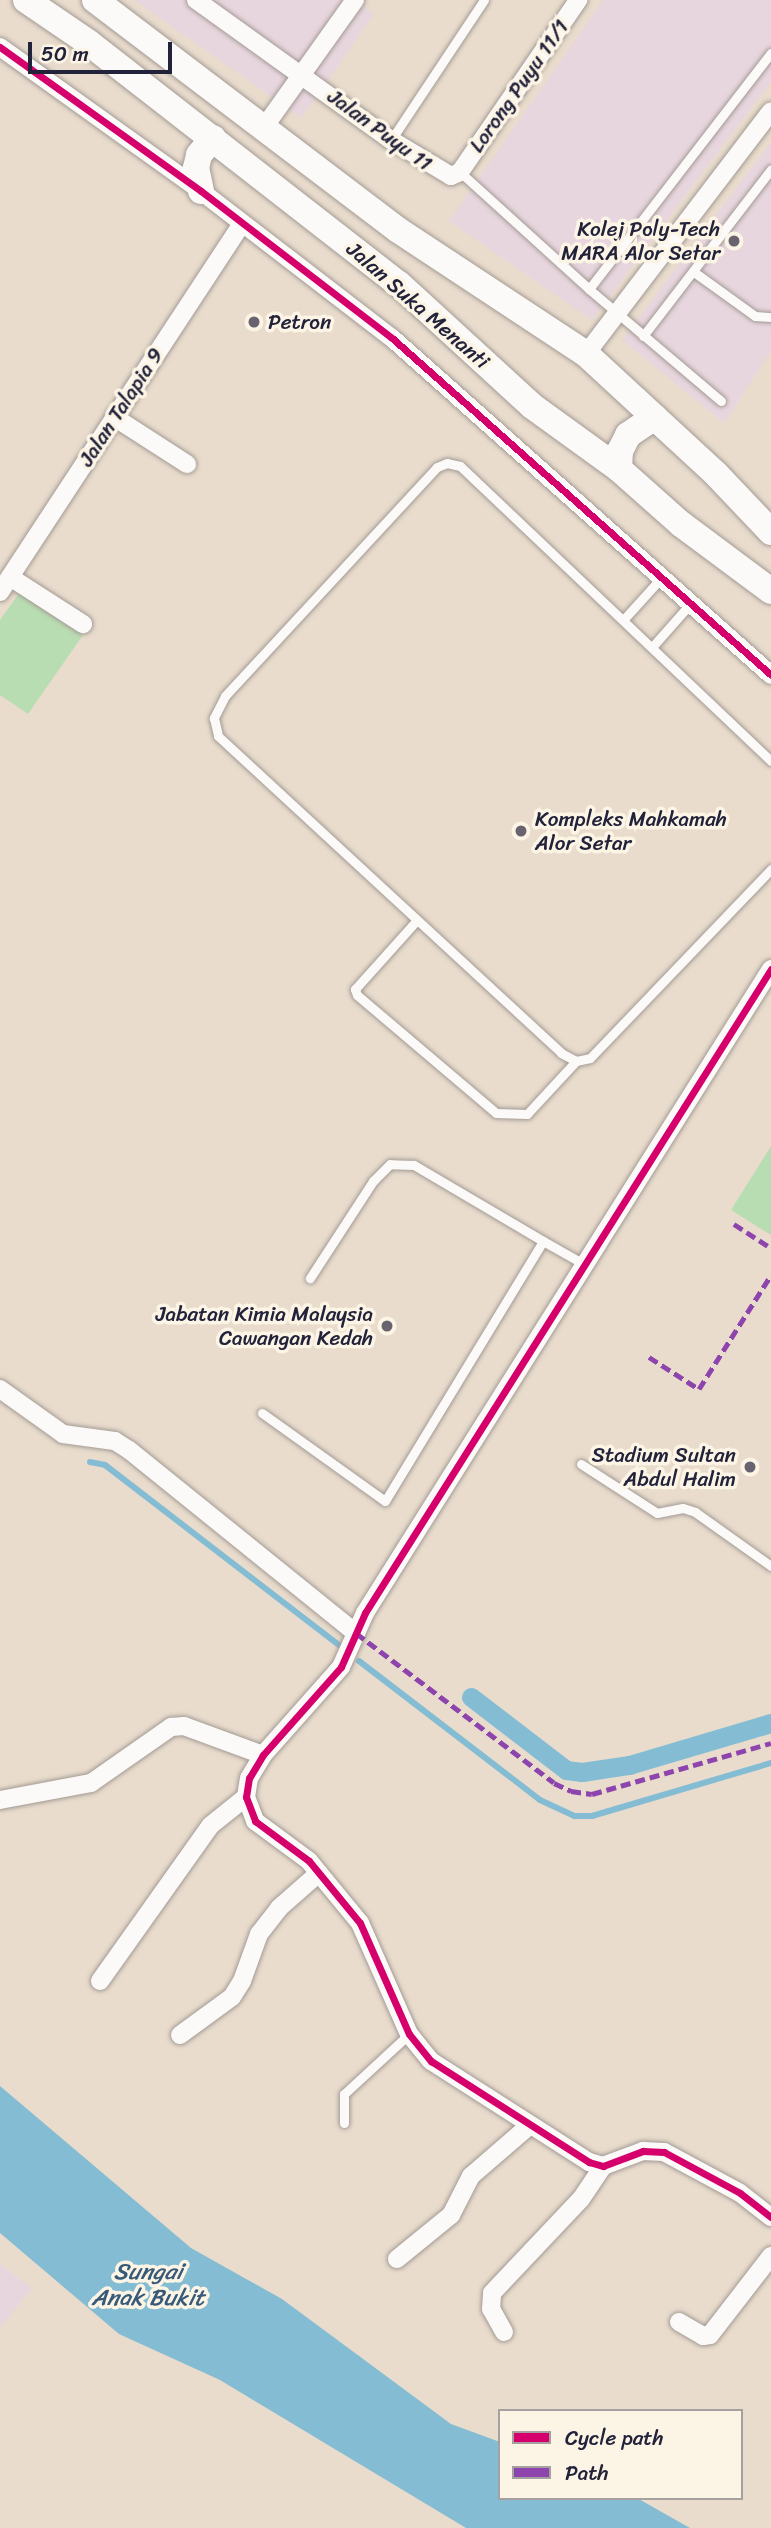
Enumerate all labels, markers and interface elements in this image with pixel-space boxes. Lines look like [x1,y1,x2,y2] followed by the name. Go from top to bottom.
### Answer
[464,15,574,157] street label: Lorong Puyu 11/1
[32,28,175,72] scale bar
[41,35,89,73] text: 50 m
[323,84,437,176] street label: Jalan Puyu 11
[560,216,720,266] place label: Kolej Poly-Tech MARA Alor Setar
[726,233,742,249] marker: Kolej Poly-Tech MARA Alor Setar
[342,236,494,374] street label: Jalan Suka Menanti
[268,309,331,335] place label: Petron
[246,314,262,330] marker: Petron
[73,343,169,471] street label: Jalan Talapia 9
[535,806,727,856] place label: Kompleks Mahkamah Alor Setar
[513,823,529,839] marker: Kompleks Mahkamah Alor Setar
[157,1301,373,1351] place label: Jabatan Kimia Malaysia Cawangan Kedah
[379,1318,395,1334] marker: Jabatan Kimia Malaysia Cawangan Kedah
[592,1442,736,1492] place label: Stadium Sultan Abdul Halim
[742,1459,758,1475] marker: Stadium Sultan Abdul Halim
[92,2258,204,2312] water label: Sungai Anak Bukit
[498,2409,743,2500] legend
[565,2419,664,2457] text: Cycle path
[565,2454,608,2492] text: Path

